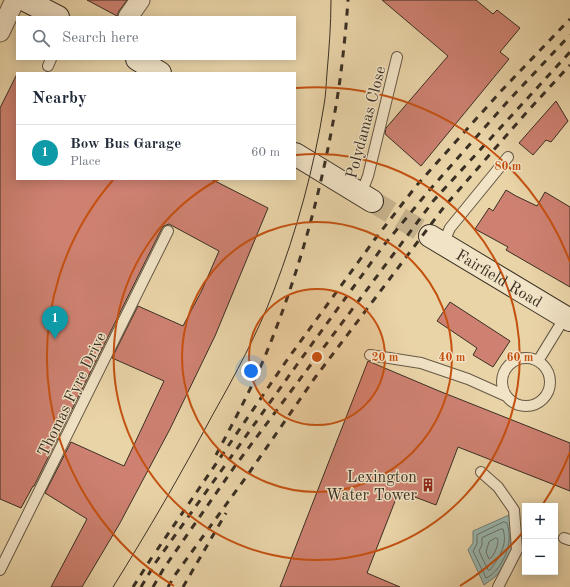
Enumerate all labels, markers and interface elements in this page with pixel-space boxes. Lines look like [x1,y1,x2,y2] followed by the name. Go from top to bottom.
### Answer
[16,16,296,60] search box
[30,27,52,49] icon: search
[62,31,139,46] text: Search here
[344,65,390,180] street label: Polydamas Close
[32,90,87,107] text: Nearby
[70,137,181,152] text: Bow Bus Garage
[41,146,49,159] text: 1
[251,146,280,159] text: 60 m
[70,155,100,168] text: Place
[495,161,522,173] text: 80 m
[453,247,544,311] street label: Fairfield Road
[42,306,68,339] pin: 1
[36,330,110,460] street label: Thomas Fyre Drive
[310,350,324,364] centre of rings
[372,352,399,364] text: 20 m
[439,352,466,364] text: 40 m
[507,352,534,364] text: 60 m
[241,361,261,381] your location
[326,470,417,504] place label: Lexington Water Tower
[420,477,436,493] building icon: Lexington Water Tower
[522,503,558,575] map controls
[522,503,558,539] button: +
[522,539,558,575] button: −

